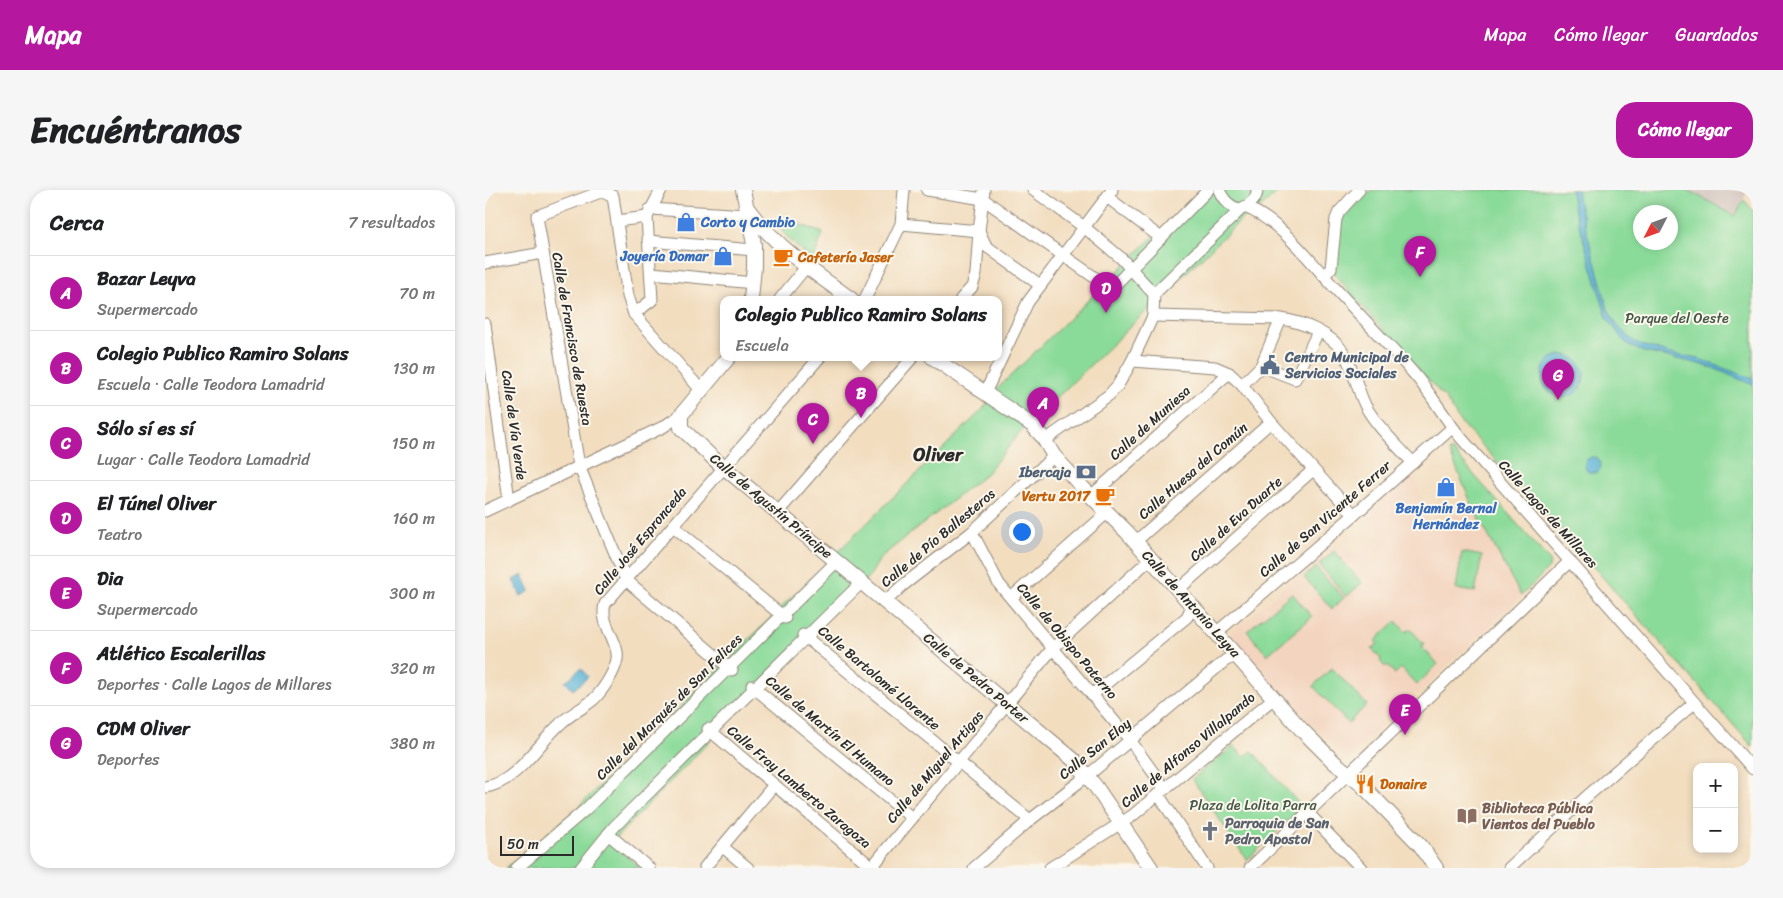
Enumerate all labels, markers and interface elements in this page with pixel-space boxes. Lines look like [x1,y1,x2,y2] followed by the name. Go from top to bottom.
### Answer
[25,14,81,56] text: Mapa
[1484,19,1526,51] text: Mapa
[1554,19,1647,51] text: Cómo llegar
[1675,19,1758,51] text: Guardados
[30,99,241,161] text: Encuéntranos
[1616,102,1753,158] button: Cómo llegar
[50,204,104,242] text: Cerca
[1633,205,1678,250] north arrow
[348,208,435,237] text: 7 resultados
[700,210,796,235] place label: Corto y Cambio
[675,211,697,233] shop icon: Corto y Cambio
[1404,236,1436,277] pin: F
[620,244,709,269] place label: Joyería Domar
[712,245,734,267] shop icon: Joyería Domar
[797,245,894,270] place label: Cafetería Jaser
[772,246,794,268] cafe icon: Cafetería Jaser
[544,250,600,428] street label: Calle de Francisco de Ruesta
[97,262,196,295] text: Bazar Leyva
[1090,272,1122,313] pin: D
[61,279,71,308] text: A
[399,279,435,308] text: 70 m
[97,295,198,324] text: Supermercado
[720,296,1002,361] popup
[735,298,987,331] text: Colegio Publico Ramiro Solans
[1625,306,1729,331] park label: Parque del Oeste
[735,331,789,360] text: Escuela
[97,337,349,370] text: Colegio Publico Ramiro Solans
[1284,345,1410,386] place label: Centro Municipal de Servicios Sociales
[61,354,71,383] text: B
[393,354,435,383] text: 130 m
[1259,354,1281,376] public building icon: Centro Municipal de Servicios Sociales
[1542,359,1574,400] pin: G
[494,369,534,482] street label: Calle de Vía Verde
[97,370,325,399] text: Escuela · Calle Teodora Lamadrid
[845,377,877,418] pin: B
[1103,379,1197,467] street label: Calle de Muniesa
[1027,387,1059,428] pin: A
[797,403,829,444] pin: C
[97,412,194,445] text: Sólo sí es sí
[1132,416,1254,526] street label: Calle Huesa del Común
[61,429,71,458] text: C
[392,429,435,458] text: 150 m
[913,438,964,471] district label: Oliver
[97,445,310,474] text: Lugar · Calle Teodora Lamadrid
[704,447,838,565] street label: Calle de Agustín Príncipe
[1253,453,1398,584] street label: Calle de San Vicente Ferrer
[1492,454,1604,574] street label: Calle Lagos de Millares
[1018,460,1072,485] place label: Ibercaja
[1075,461,1097,483] bank icon: Ibercaja
[1184,470,1288,568] street label: Calle de Eva Duarte
[1435,476,1457,498] shop icon: Benjamín Bernal Hernández
[587,481,693,601] street label: Calle José Espronceda
[875,482,1001,594] street label: Calle de Pío Ballesteros
[1022,484,1091,509] place label: Vertu 2017
[1094,485,1116,507] cafe icon: Vertu 2017
[97,487,216,520] text: El Túnel Oliver
[1396,496,1497,537] place label: Benjamín Bernal Hernández
[61,504,71,533] text: D
[392,504,435,533] text: 160 m
[1009,519,1035,545] your location
[97,520,142,549] text: Teatro
[1135,544,1247,665] street label: Calle de Antonio Leyva
[97,562,123,595] text: Dia
[1010,577,1124,705] street label: Calle de Obispo Paterno
[62,579,70,608] text: E
[390,579,435,608] text: 300 m
[97,595,198,624] text: Supermercado
[812,619,946,737] street label: Calle Bartolomé Llorente
[917,626,1035,731] street label: Calle de Pedro Porter
[590,627,749,786] street label: Calle del Marqués de San Felices
[97,637,266,670] text: Atlético Escalerillas
[62,654,70,683] text: F
[390,654,435,683] text: 320 m
[760,669,900,793] street label: Calle de Martín El Humano
[97,670,332,699] text: Deportes · Calle Lagos de Millares
[1115,686,1261,814] street label: Calle de Alfonso Villalpando
[1389,694,1421,735] pin: E
[880,705,990,829] street label: Calle de Miguel Artigas
[1053,711,1138,786] street label: Calle San Eloy
[97,712,190,745] text: CDM Oliver
[721,719,877,855] street label: Calle Fray Lamberto Zaragoza
[61,729,71,758] text: G
[390,729,435,758] text: 380 m
[97,745,159,774] text: Deportes
[1693,763,1738,853] map controls
[1693,763,1738,808] button: +
[1380,772,1428,797] place label: Donaire
[1354,773,1376,795] restaurant icon: Donaire
[1190,793,1317,818] park label: Plaza de Lolita Parra
[1482,796,1596,837] place label: Biblioteca Pública Vientos del Pueblo
[1456,805,1478,827] library icon: Biblioteca Pública Vientos del Pueblo
[1693,808,1738,853] button: −
[1225,811,1330,852] place label: Parroquia de San Pedro Apostol
[1199,820,1221,842] church icon: Parroquia de San Pedro Apostol
[507,832,539,857] text: 50 m
[500,833,574,856] scale bar

